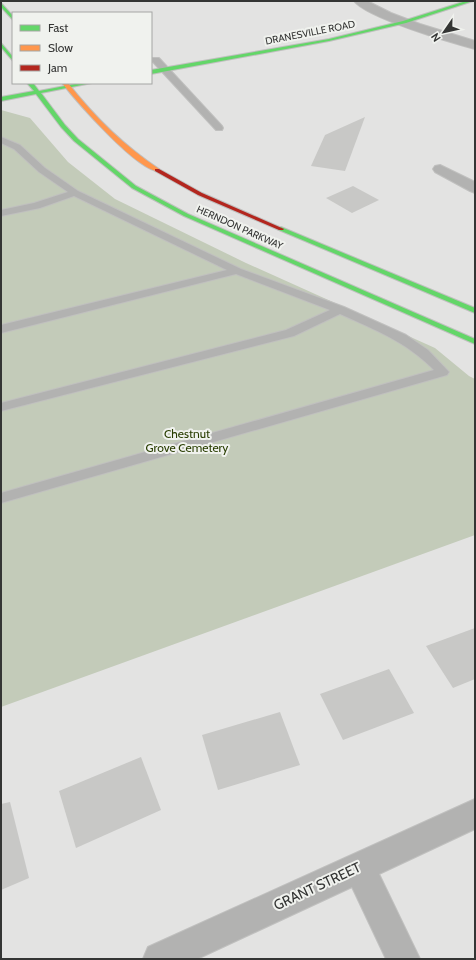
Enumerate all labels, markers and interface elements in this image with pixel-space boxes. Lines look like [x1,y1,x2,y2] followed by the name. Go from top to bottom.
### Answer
[12,12,152,84] legend
[424,12,464,52] north arrow
[264,17,356,48] street label: DRANESVILLE ROAD
[48,20,68,35] text: Fast
[428,30,444,45] text: N
[48,40,73,55] text: Slow
[47,60,67,75] text: Jam
[194,203,285,253] street label: HERNDON PARKWAY
[146,426,228,455] park label: Chestnut Grove Cemetery
[271,858,364,914] street label: GRANT STREET

